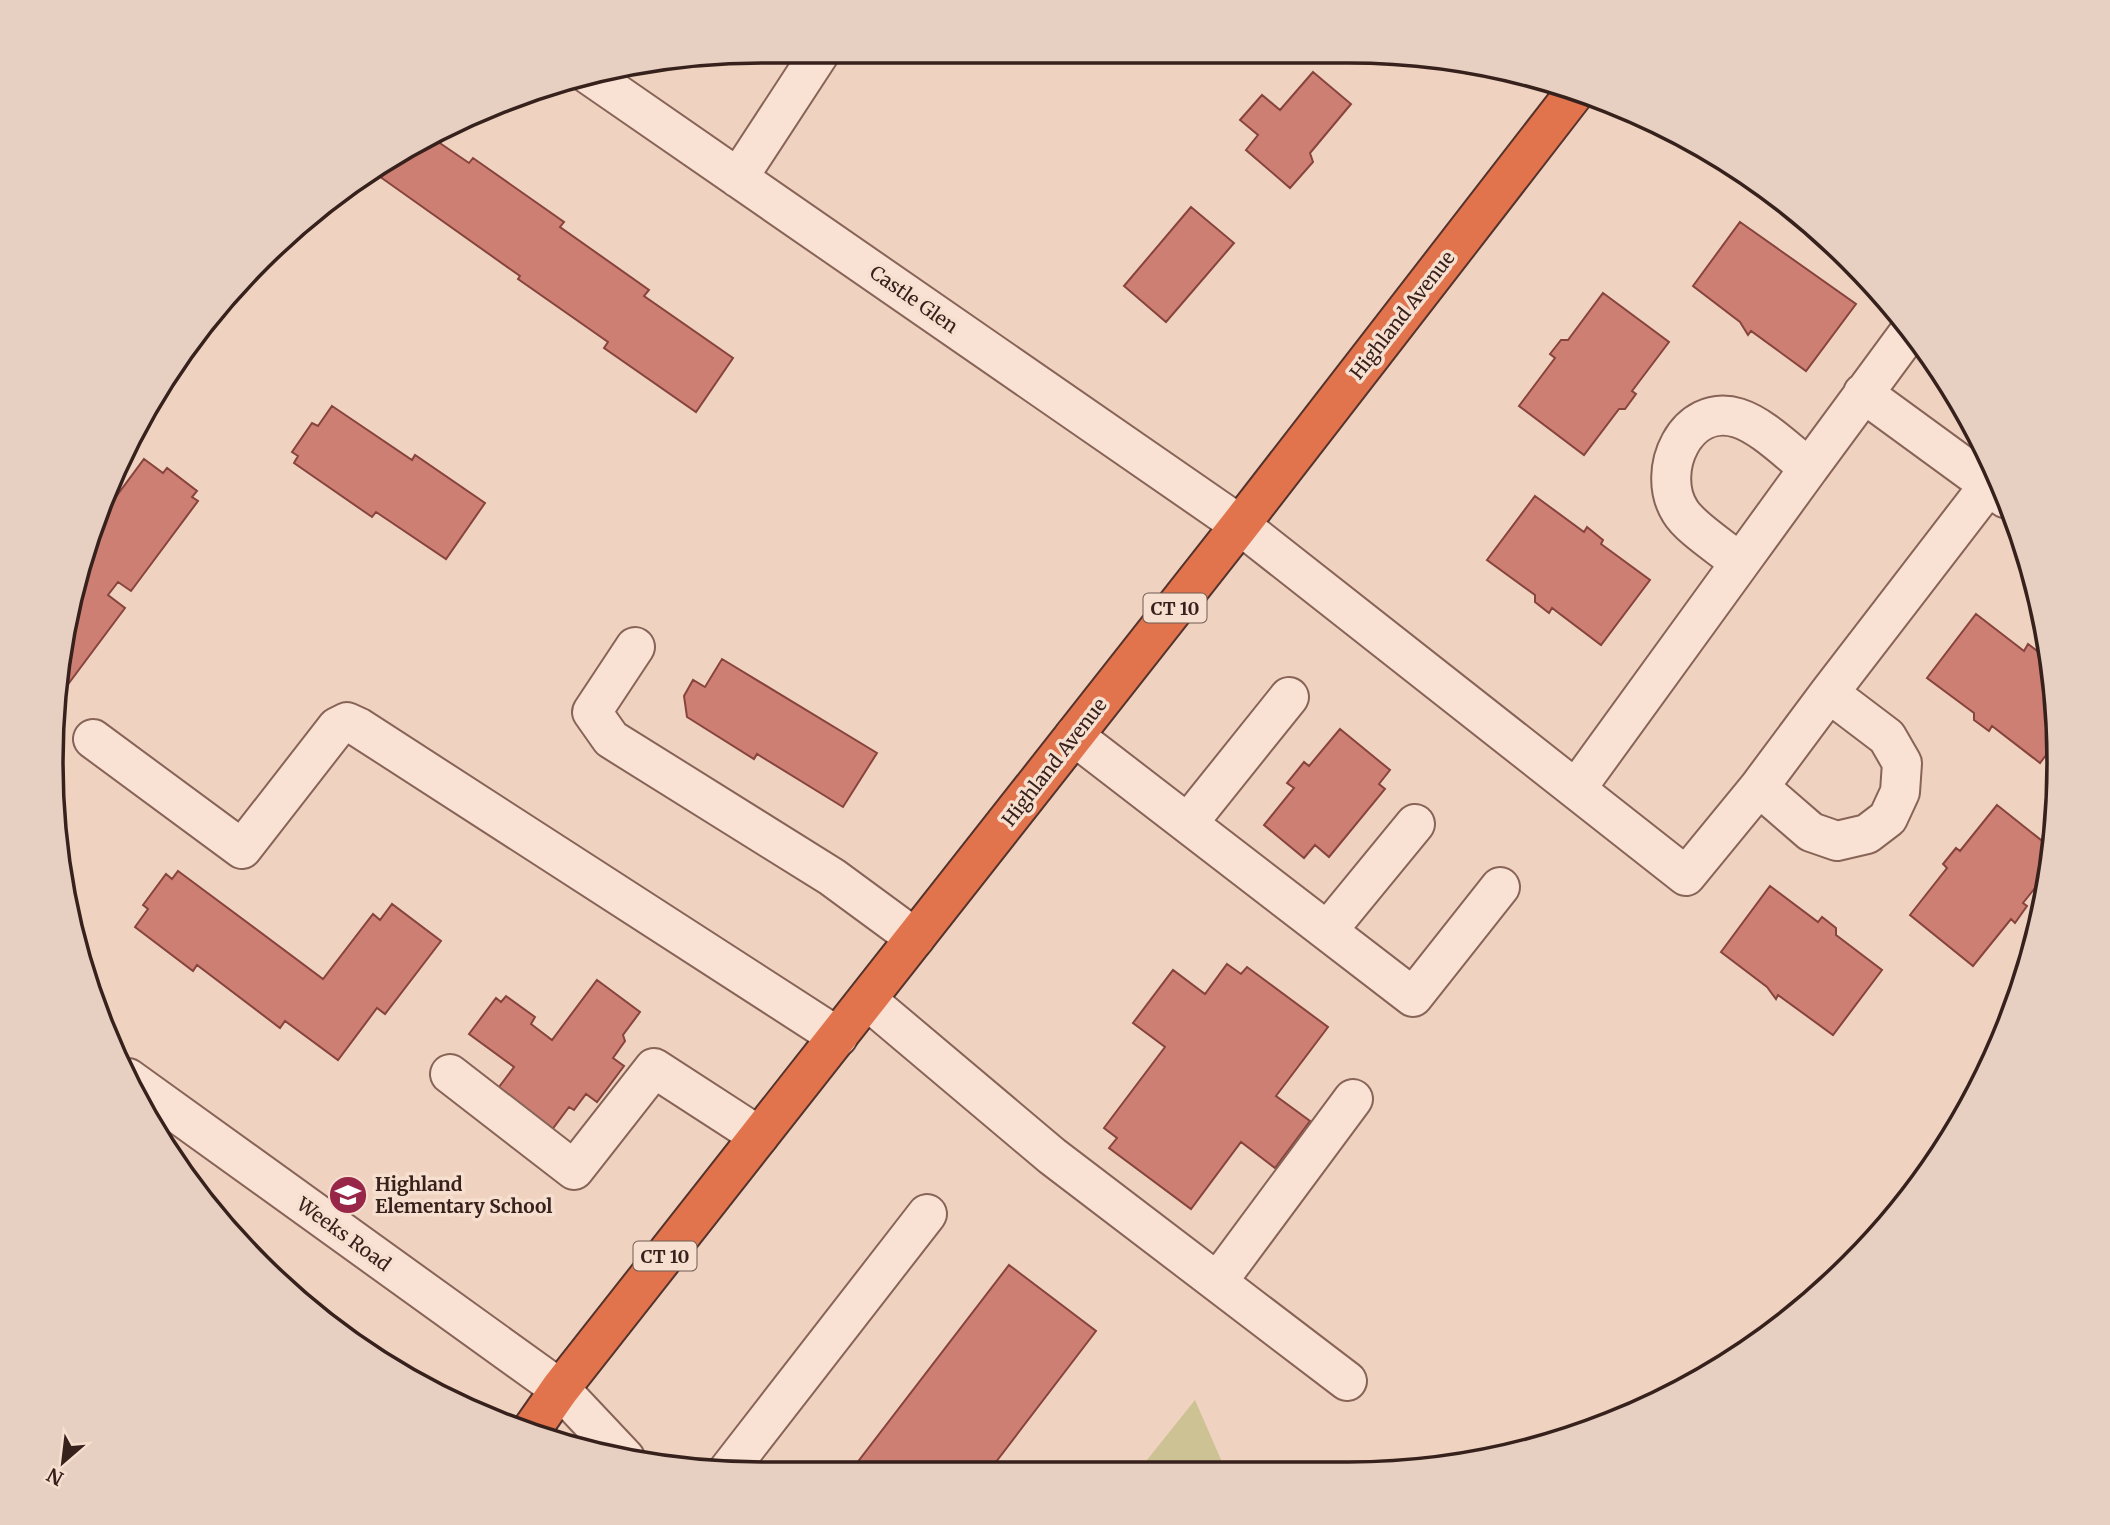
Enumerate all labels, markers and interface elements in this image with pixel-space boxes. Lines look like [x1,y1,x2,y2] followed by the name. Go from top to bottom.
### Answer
[1344,246,1460,384] street label: Highland Avenue
[865,260,963,338] street label: Castle Glen
[1144,594,1206,622] road number: CT 10
[996,693,1112,831] street label: Highland Avenue
[375,1172,552,1218] place label: Highland Elementary School
[327,1174,369,1216] school or university icon: Highland Elementary School
[292,1191,396,1276] street label: Weeks Road
[634,1241,696,1270] road number: CT 10
[28,1427,98,1497] north arrow
[43,1463,67,1491] text: N

